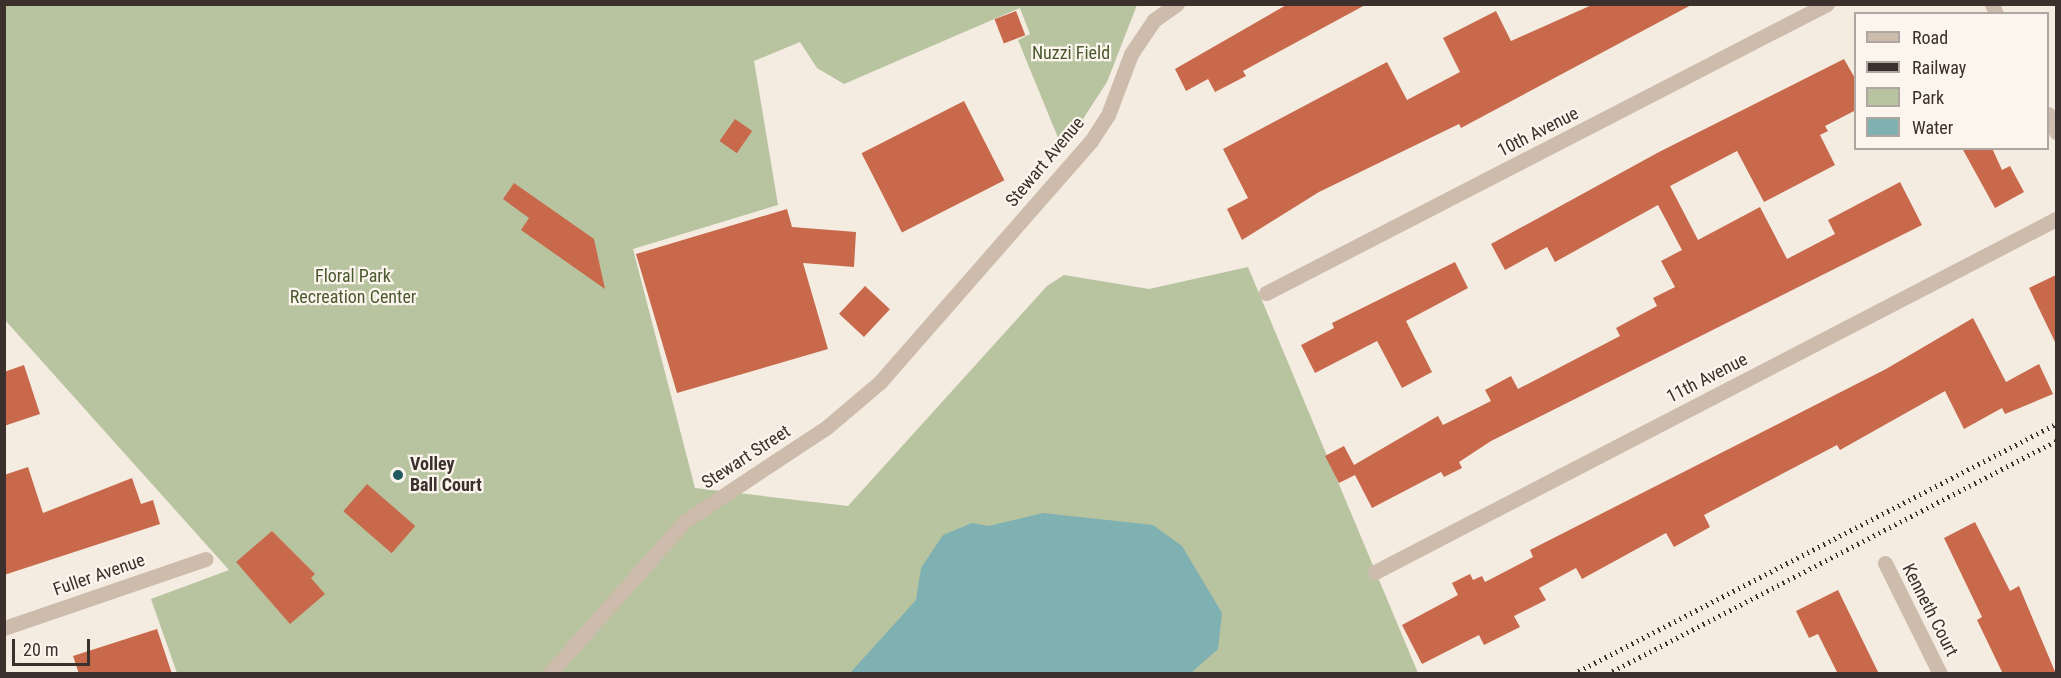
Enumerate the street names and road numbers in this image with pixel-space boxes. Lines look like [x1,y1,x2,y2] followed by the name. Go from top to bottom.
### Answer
[1494,102,1582,162] street label: 10th Avenue
[1001,113,1089,211] street label: Stewart Avenue
[1663,348,1751,408] street label: 11th Avenue
[698,420,794,494] street label: Stewart Street
[50,549,148,601] street label: Fuller Avenue
[1897,560,1963,660] street label: Kenneth Court

